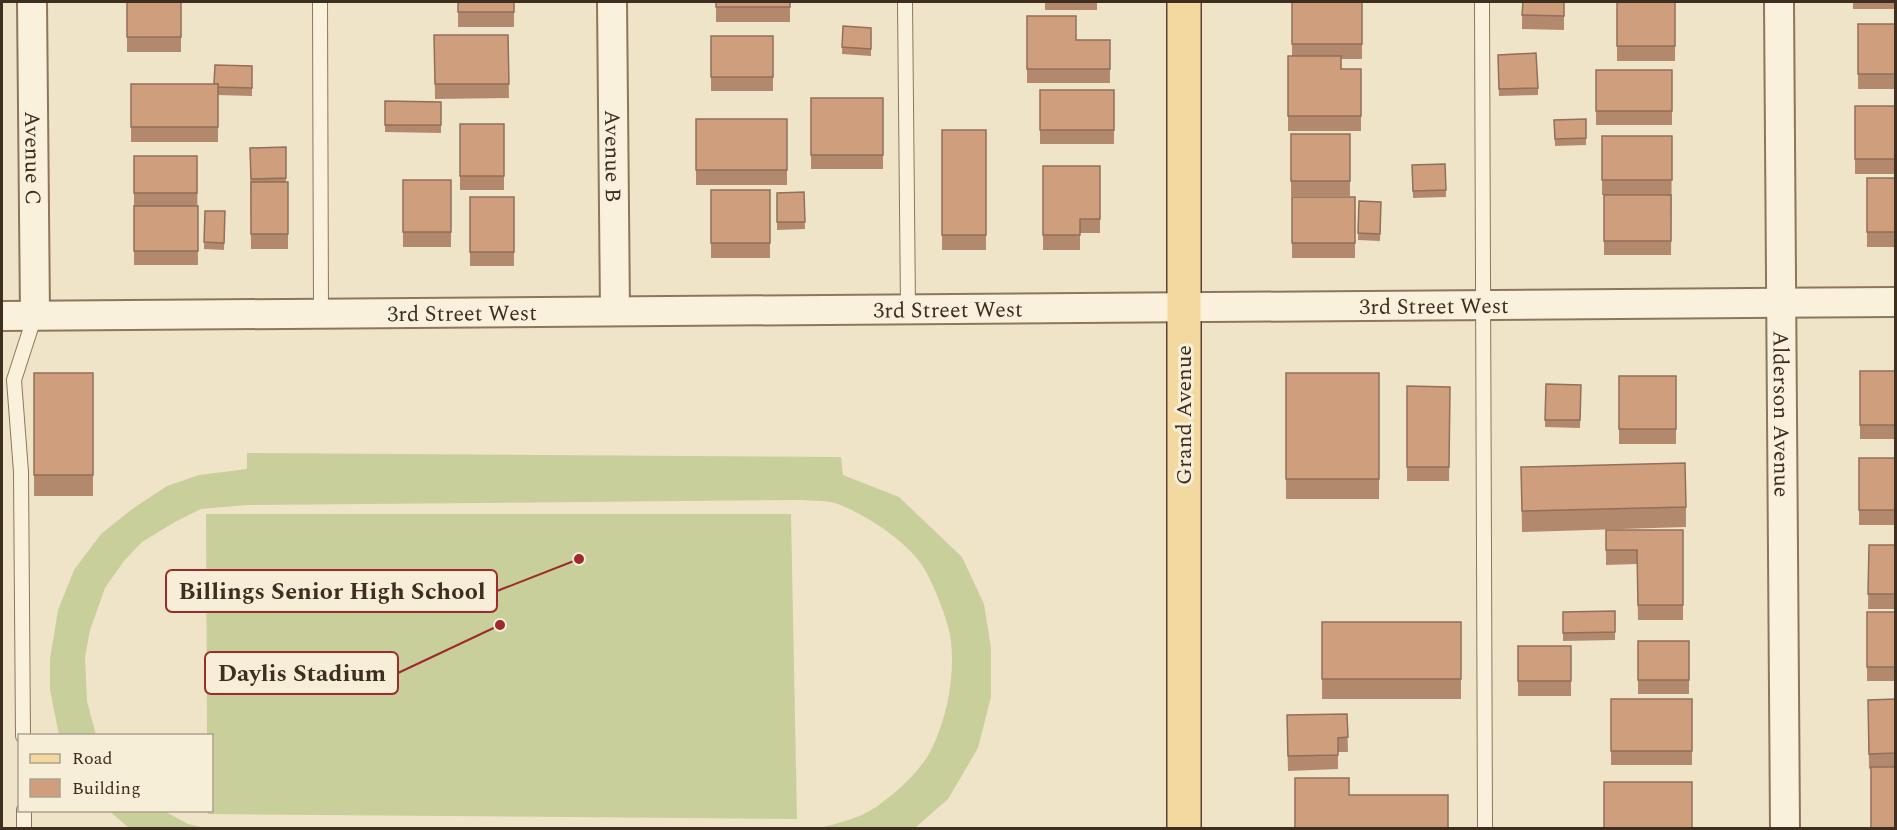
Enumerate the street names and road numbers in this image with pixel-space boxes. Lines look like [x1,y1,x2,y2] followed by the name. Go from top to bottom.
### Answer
[595,110,629,202] street label: Avenue B
[15,111,49,205] street label: Avenue C
[1359,290,1509,324] street label: 3rd Street West
[873,293,1023,328] street label: 3rd Street West
[387,297,537,331] street label: 3rd Street West
[1763,330,1798,498] street label: Alderson Avenue
[1168,345,1201,485] street label: Grand Avenue

